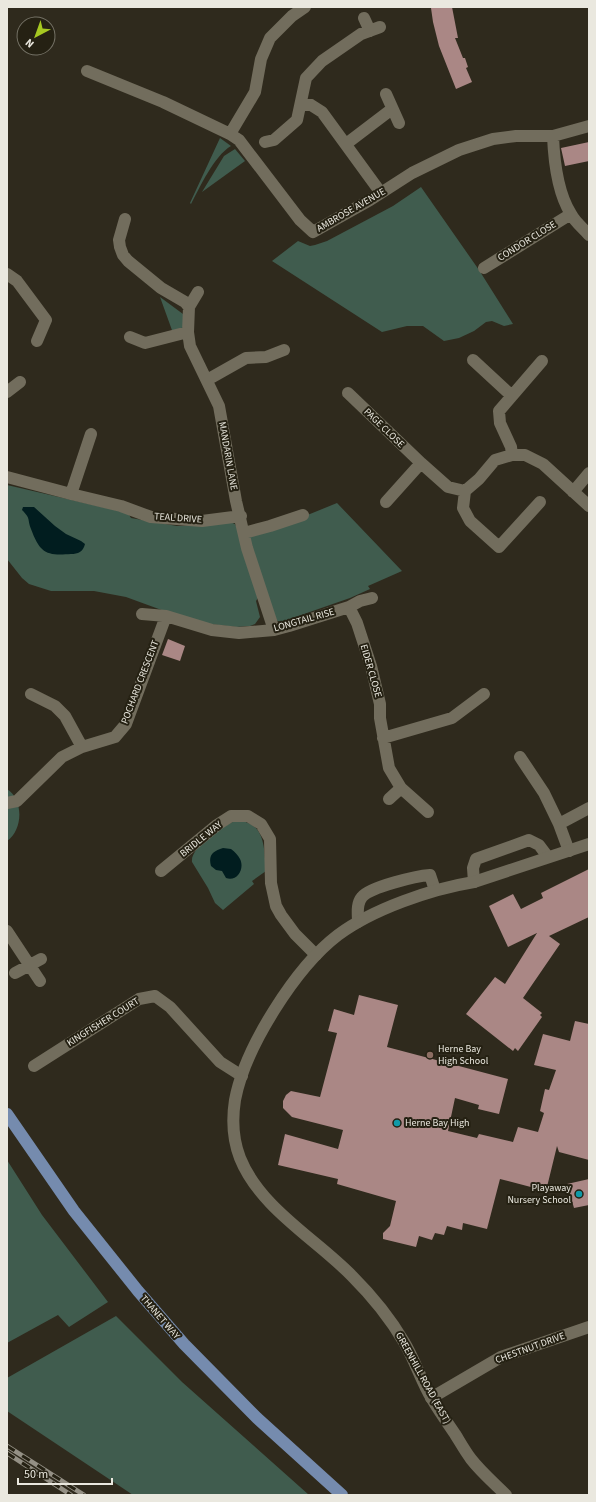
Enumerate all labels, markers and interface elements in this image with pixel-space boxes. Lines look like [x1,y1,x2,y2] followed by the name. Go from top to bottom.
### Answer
[16,16,56,56] north arrow
[22,35,37,51] text: N
[314,185,388,235] street label: AMBROSE AVENUE
[495,217,559,265] street label: CONDOR CLOSE
[361,405,407,451] street label: PAGE CLOSE
[215,421,241,491] street label: MANDARIN LANE
[154,509,202,527] street label: TEAL DRIVE
[272,605,336,635] street label: LONGTAIL RISE
[118,638,163,726] street label: POCHARD CRESCENT
[357,643,385,699] street label: EIDER CLOSE
[177,818,225,860] street label: BRIDLE WAY
[64,994,142,1050] street label: KINGFISHER COURT
[438,1042,489,1068] place label: Herne Bay High School
[425,1050,435,1060] marker: Herne Bay High School
[405,1116,469,1130] place label: Herne Bay High
[392,1118,402,1128] marker: Herne Bay High
[507,1181,571,1207] place label: Playaway Nursery School
[574,1189,584,1199] marker: Playaway Nursery School
[137,1292,183,1342] street label: THANET WAY
[493,1329,567,1367] street label: CHESTNUT DRIVE
[392,1330,454,1426] street label: GREENHILL ROAD (EAST)
[18,1460,112,1486] scale bar
[24,1466,48,1483] text: 50 m

